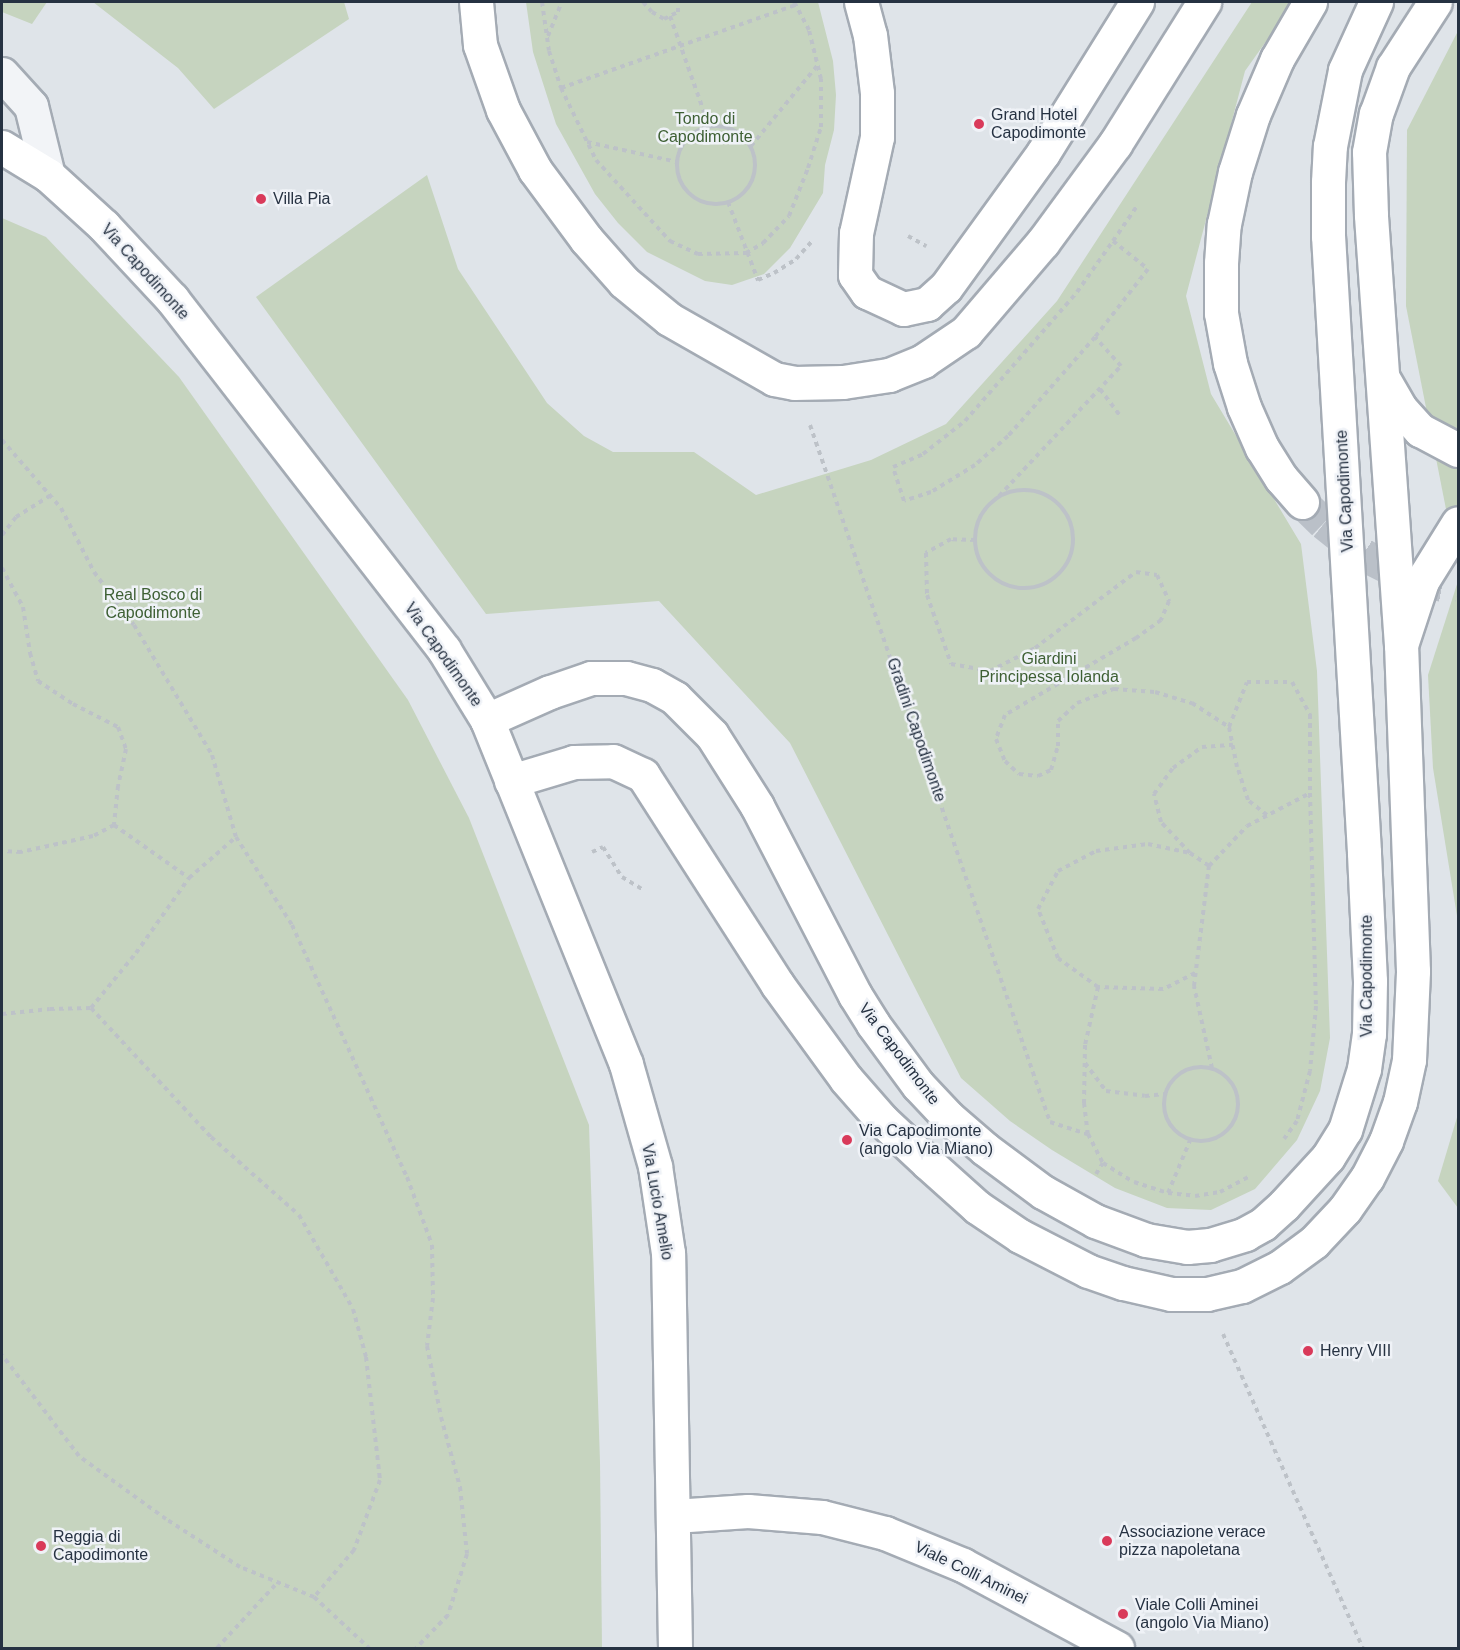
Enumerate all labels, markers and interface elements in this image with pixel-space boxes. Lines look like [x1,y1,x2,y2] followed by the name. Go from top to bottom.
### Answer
[991,105,1086,143] place label: Grand Hotel Capodimonte
[657,109,753,147] park label: Tondo di Capodimonte
[972,117,986,131] marker: Grand Hotel Capodimonte
[273,189,331,209] place label: Villa Pia
[254,192,268,206] marker: Villa Pia
[97,220,193,324] street label: Via Capodimonte
[1332,429,1358,553] street label: Via Capodimonte
[104,585,202,623] park label: Real Bosco di Capodimonte
[400,599,486,711] street label: Via Capodimonte
[979,649,1119,687] park label: Giardini Principessa Iolanda
[882,655,950,805] street label: Gradini Capodimonte
[1357,915,1377,1037] street label: Via Capodimonte
[854,999,944,1109] street label: Via Capodimonte
[859,1121,993,1159] place label: Via Capodimonte (angolo Via Miano)
[840,1133,854,1147] marker: Via Capodimonte (angolo Via Miano)
[637,1142,677,1262] street label: Via Lucio Amelio
[1320,1341,1391,1361] place label: Henry VIII
[1301,1344,1315,1358] marker: Henry VIII
[1119,1522,1266,1560] place label: Associazione verace pizza napoletana
[53,1527,148,1565] place label: Reggia di Capodimonte
[1100,1534,1114,1548] marker: Associazione verace pizza napoletana
[911,1537,1031,1609] street label: Viale Colli Aminei
[34,1539,48,1553] marker: Reggia di Capodimonte
[1135,1595,1269,1633] place label: Viale Colli Aminei (angolo Via Miano)
[1116,1607,1130,1621] marker: Viale Colli Aminei (angolo Via Miano)

